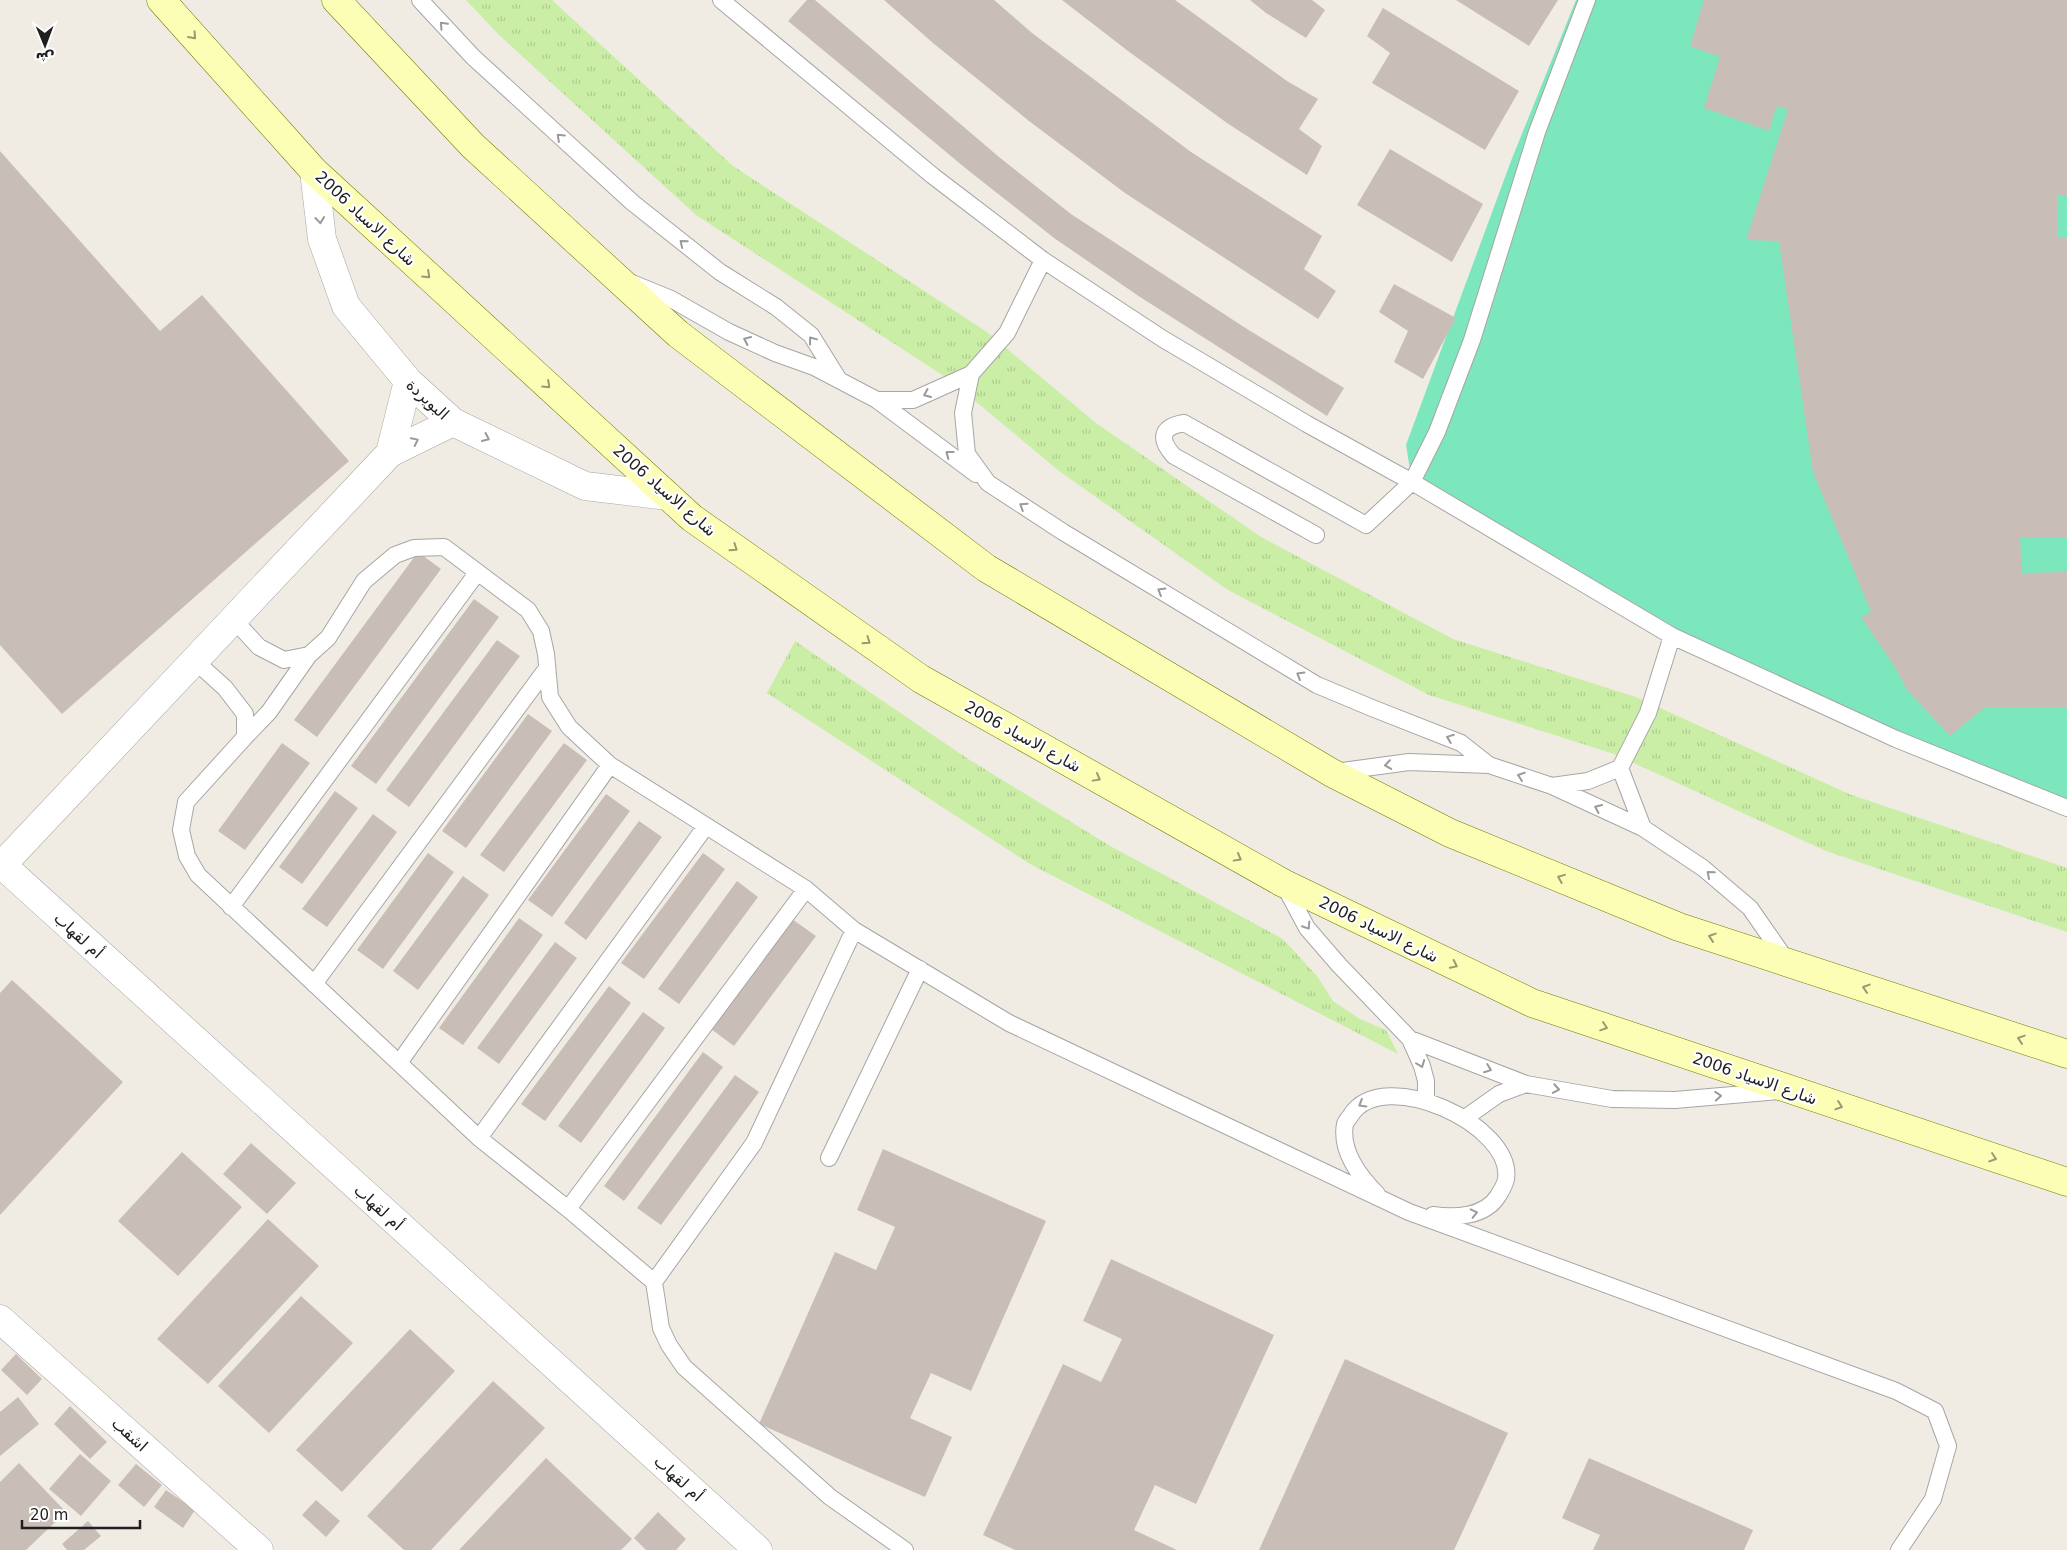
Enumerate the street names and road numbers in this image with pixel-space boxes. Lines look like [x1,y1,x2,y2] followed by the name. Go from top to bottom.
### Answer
[311,167,420,270] street label: شارع الاسياد 2006
[402,375,453,425] street label: البويردة
[609,440,720,541] street label: شارع الاسياد 2006
[961,697,1084,777] street label: شارع الاسياد 2006
[1316,892,1441,967] street label: شارع الاسياد 2006
[49,908,108,963] street label: أم لقهاب
[1690,1048,1820,1110] street label: شارع الاسياد 2006
[349,1180,408,1235] street label: أم لقهاب
[108,1413,152,1455] street label: اشقب
[649,1451,708,1506] street label: أم لقهاب

